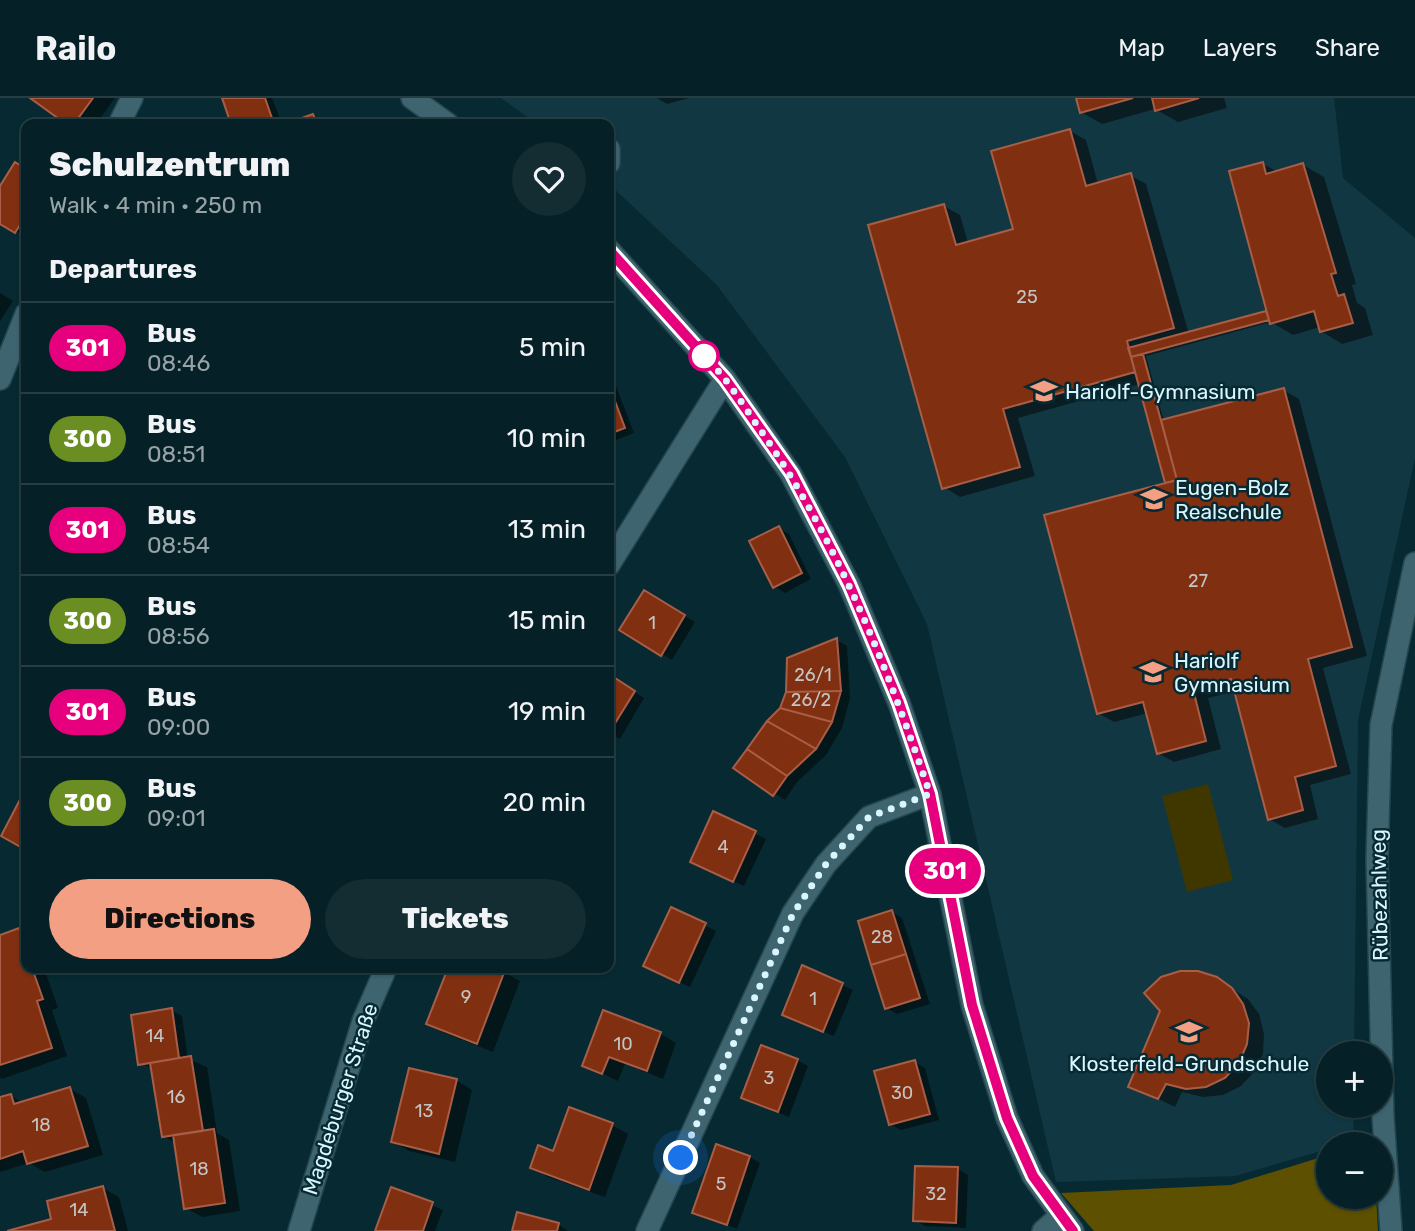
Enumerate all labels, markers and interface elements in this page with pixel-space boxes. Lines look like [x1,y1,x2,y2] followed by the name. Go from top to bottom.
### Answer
[35,29,116,68] text: Railo
[1118,34,1165,62] text: Map
[1203,34,1277,62] text: Layers
[1315,34,1380,62] text: Share
[512,142,586,216] button: heart
[49,145,290,184] text: Schulzentrum
[49,191,262,219] text: Walk · 4 min · 250 m
[49,254,197,285] text: Departures
[1016,286,1038,308] house number: 25
[147,318,196,349] text: Bus
[519,332,586,363] text: 5 min
[65,334,110,362] text: 301
[689,341,719,371] unlabelled marker
[147,349,210,377] text: 08:46
[1029,376,1059,406] school or university icon: Hariolf-Gymnasium
[1065,379,1255,404] place label: Hariolf-Gymnasium
[147,409,196,440] text: Bus
[507,423,586,454] text: 10 min
[63,425,112,453] text: 300
[147,440,205,468] text: 08:51
[1175,475,1289,524] place label: Eugen-Bolz Realschule
[1139,484,1169,514] school or university icon: Eugen-Bolz Realschule
[147,500,196,531] text: Bus
[508,514,586,545] text: 13 min
[65,516,110,544] text: 301
[147,531,210,559] text: 08:54
[1188,570,1208,592] house number: 27
[147,591,196,622] text: Bus
[508,605,586,636] text: 15 min
[63,607,112,635] text: 300
[648,612,656,634] house number: 1
[147,622,210,650] text: 08:56
[1174,648,1290,697] place label: Hariolf Gymnasium
[1138,657,1168,687] school or university icon: Hariolf Gymnasium
[794,664,832,686] house number: 26/1
[147,682,196,713] text: Bus
[791,689,831,711] house number: 26/2
[508,696,586,727] text: 19 min
[65,698,110,726] text: 301
[147,713,210,741] text: 09:00
[147,773,196,804] text: Bus
[503,787,586,818] text: 20 min
[63,789,112,817] text: 300
[147,804,206,832] text: 09:01
[1365,829,1393,961] street label: Rübezahlweg
[717,836,729,858] house number: 4
[905,848,985,894] line badge: 301
[923,857,967,885] text: 301
[49,879,311,959] button: Directions
[325,879,586,959] button: Tickets
[871,926,893,948] house number: 28
[461,986,471,1008] house number: 9
[809,988,817,1010] house number: 1
[297,1000,383,1198] street label: Magdeburger Straße
[1174,1017,1204,1047] school or university icon: Klosterfeld-Grundschule
[146,1025,164,1047] house number: 14
[613,1033,633,1055] house number: 10
[1316,1041,1393,1209] map controls
[1316,1041,1393,1118] button: +
[1069,1051,1309,1076] place label: Klosterfeld-Grundschule
[764,1067,774,1089] house number: 3
[891,1082,913,1104] house number: 30
[167,1086,185,1108] house number: 16
[415,1100,433,1122] house number: 13
[31,1114,51,1136] house number: 18
[1316,1132,1393,1209] button: −
[663,1140,698,1175] your location
[189,1158,209,1180] house number: 18
[716,1173,726,1195] house number: 5
[925,1183,947,1205] house number: 32
[70,1199,88,1221] house number: 14

